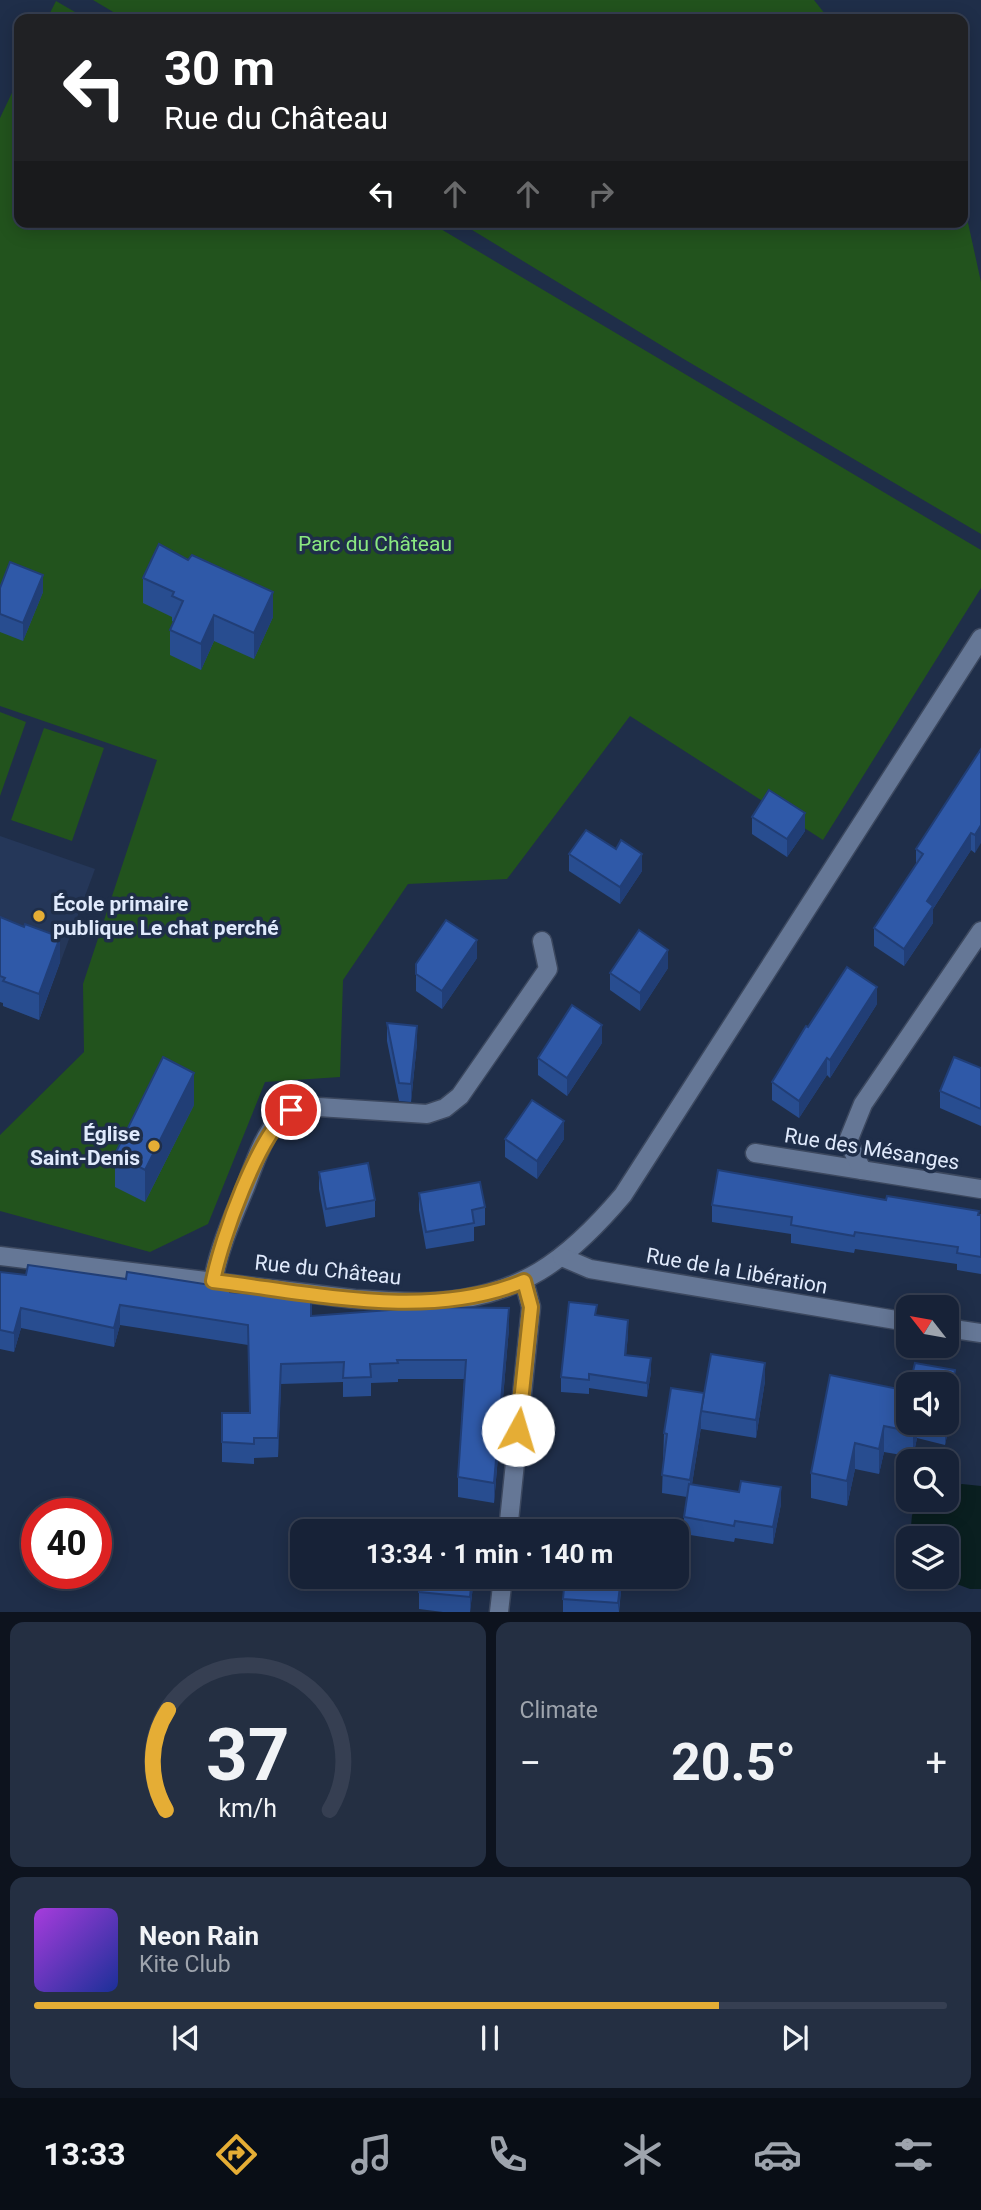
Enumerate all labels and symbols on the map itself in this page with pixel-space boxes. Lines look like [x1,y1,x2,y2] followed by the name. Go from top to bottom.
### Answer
[298,532,452,556] park label: Parc du Château
[53,892,279,940] place label: École primaire publique Le chat perché
[31,908,47,924] marker: École primaire publique Le chat perché
[261,1080,321,1140] pin
[30,1122,140,1170] place label: Église Saint-Denis
[783,1123,961,1175] street label: Rue des Mésanges
[146,1138,162,1154] marker: Église Saint-Denis
[644,1243,830,1299] street label: Rue de la Libération
[254,1250,402,1290] street label: Rue du Château
[896,1295,959,1358] north arrow
[481,1393,555,1467] position arrow
[21,1498,112,1589] speed limit sign: 40

